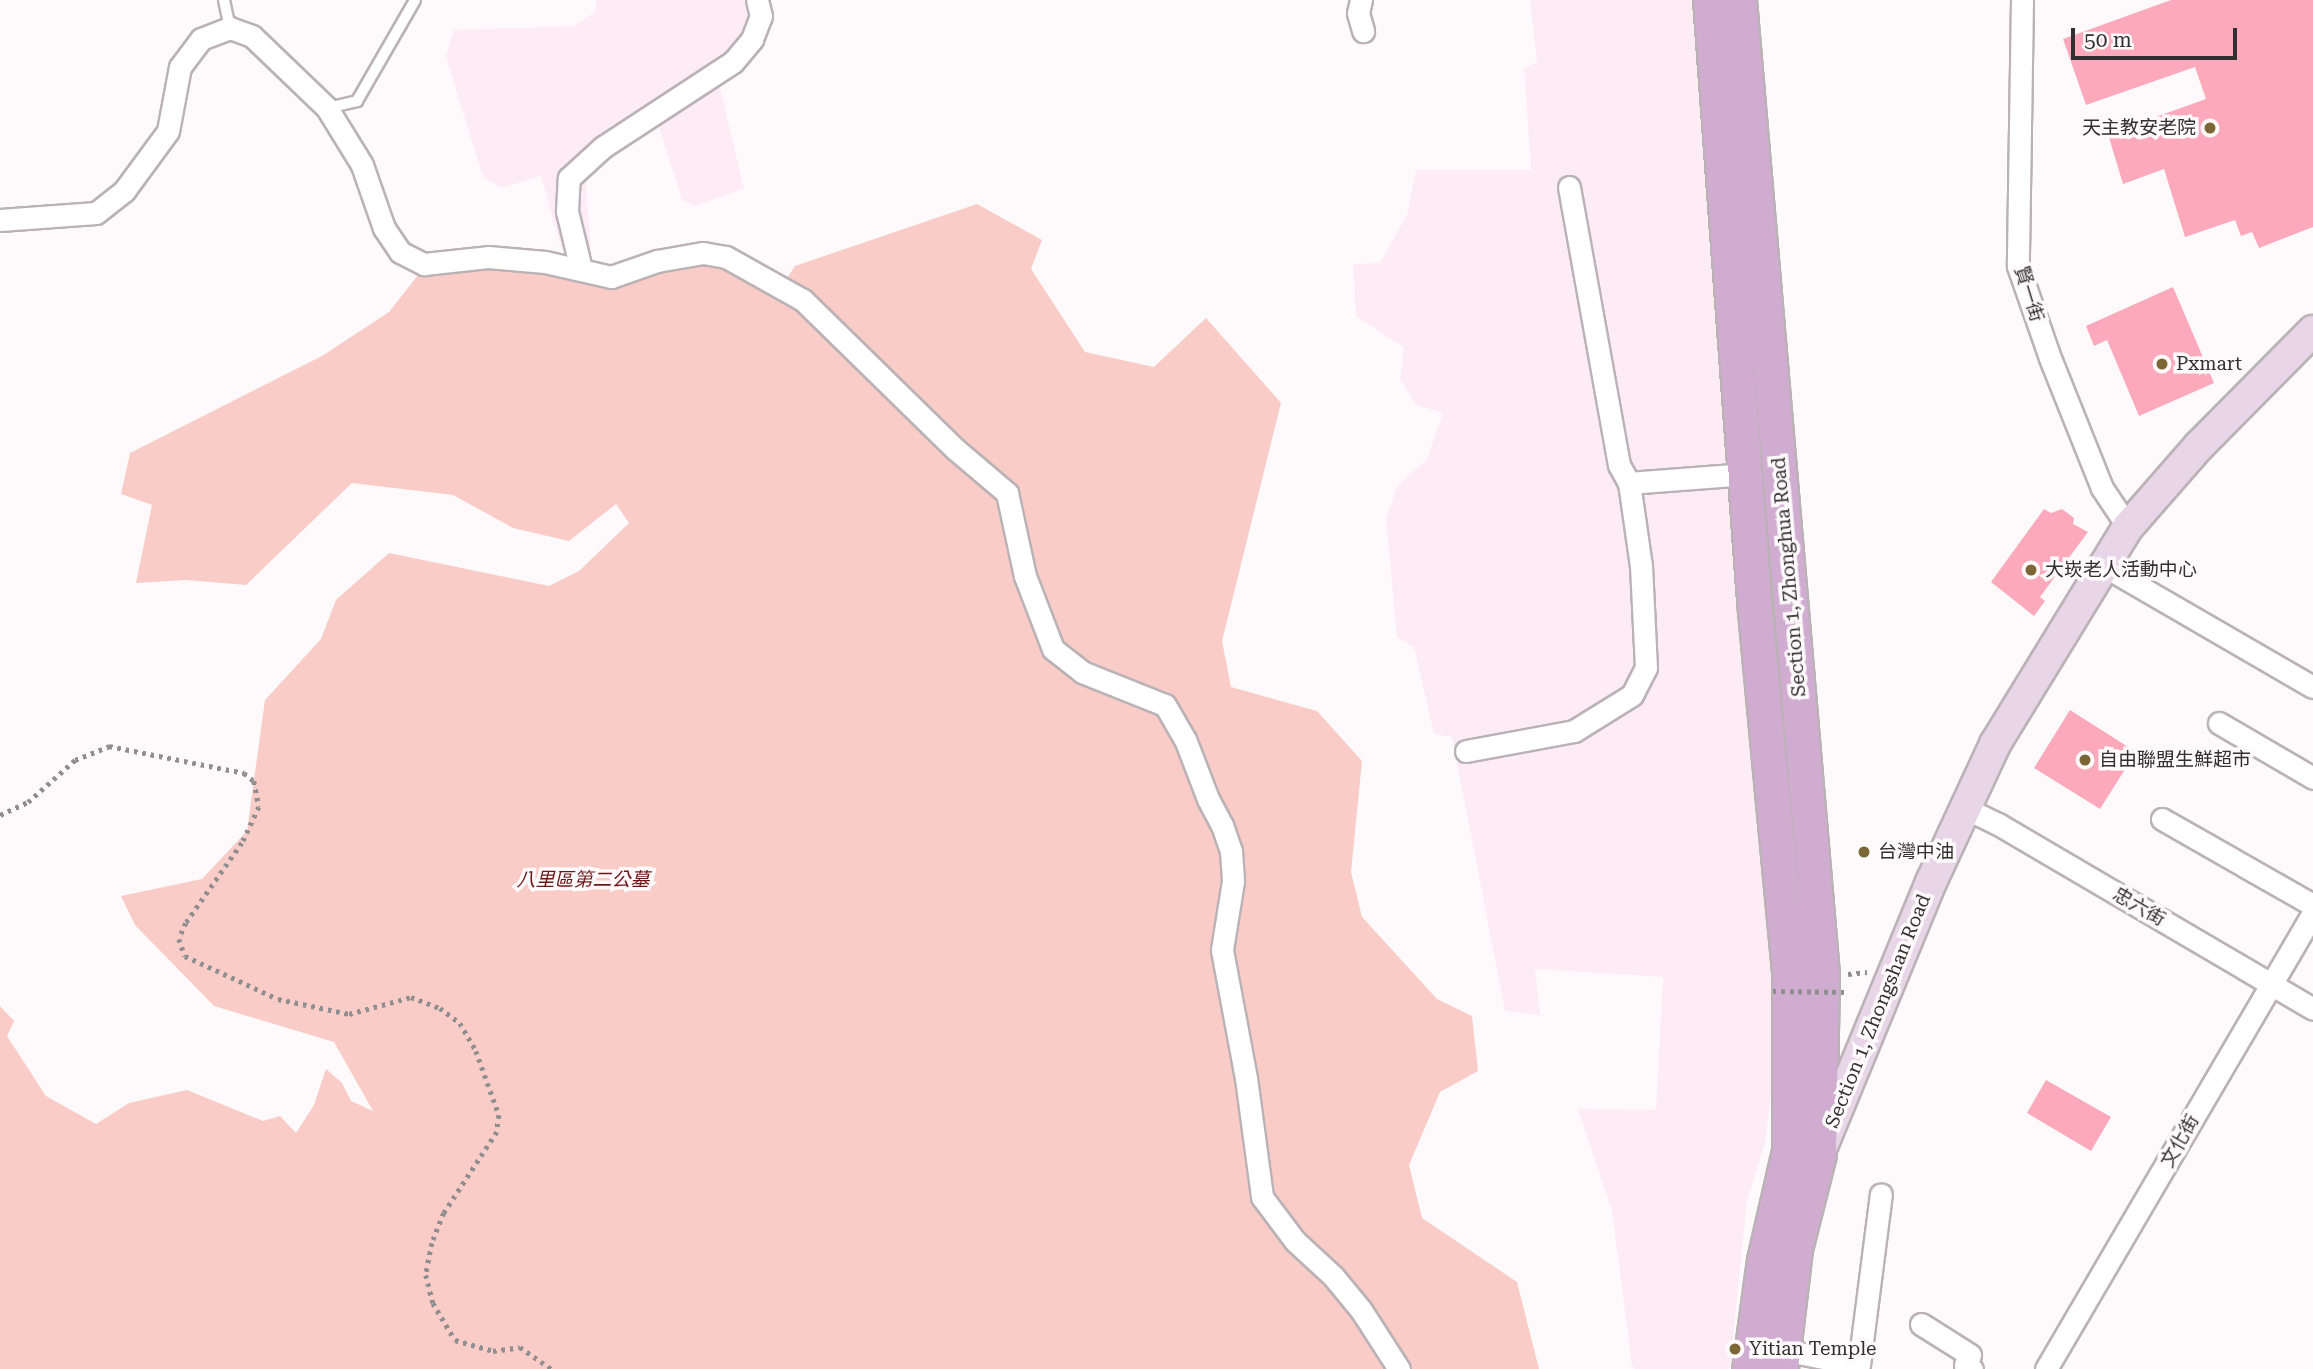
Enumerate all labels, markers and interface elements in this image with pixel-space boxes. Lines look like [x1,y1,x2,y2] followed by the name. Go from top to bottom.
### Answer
[2075,14,2241,58] scale bar
[2084,28,2132,52] text: 50 m
[2082,117,2196,139] place label: 天主教安老院
[2202,120,2218,136] marker: 天主教安老院
[2010,263,2048,325] street label: 賢一街
[2176,353,2242,375] place label: Pxmart
[2154,356,2170,372] marker: Pxmart
[1767,456,1811,698] street label: Section 1, Zhonghua Road
[2045,559,2197,581] place label: 大崁老人活動中心
[2023,562,2039,578] marker: 大崁老人活動中心
[2099,749,2251,771] place label: 自由聯盟生鮮超市
[2077,752,2093,768] marker: 自由聯盟生鮮超市
[1878,841,1954,863] place label: 台灣中油
[1856,844,1872,860] marker: 台灣中油
[517,869,649,891] park label: 八里區第二公墓
[2109,883,2169,931] street label: 忠六街
[1821,891,1935,1131] street label: Section 1, Zhongshan Road
[2156,1111,2204,1171] street label: 文化街
[1749,1338,1877,1360] place label: Yitian Temple
[1727,1341,1743,1357] marker: Yitian Temple

